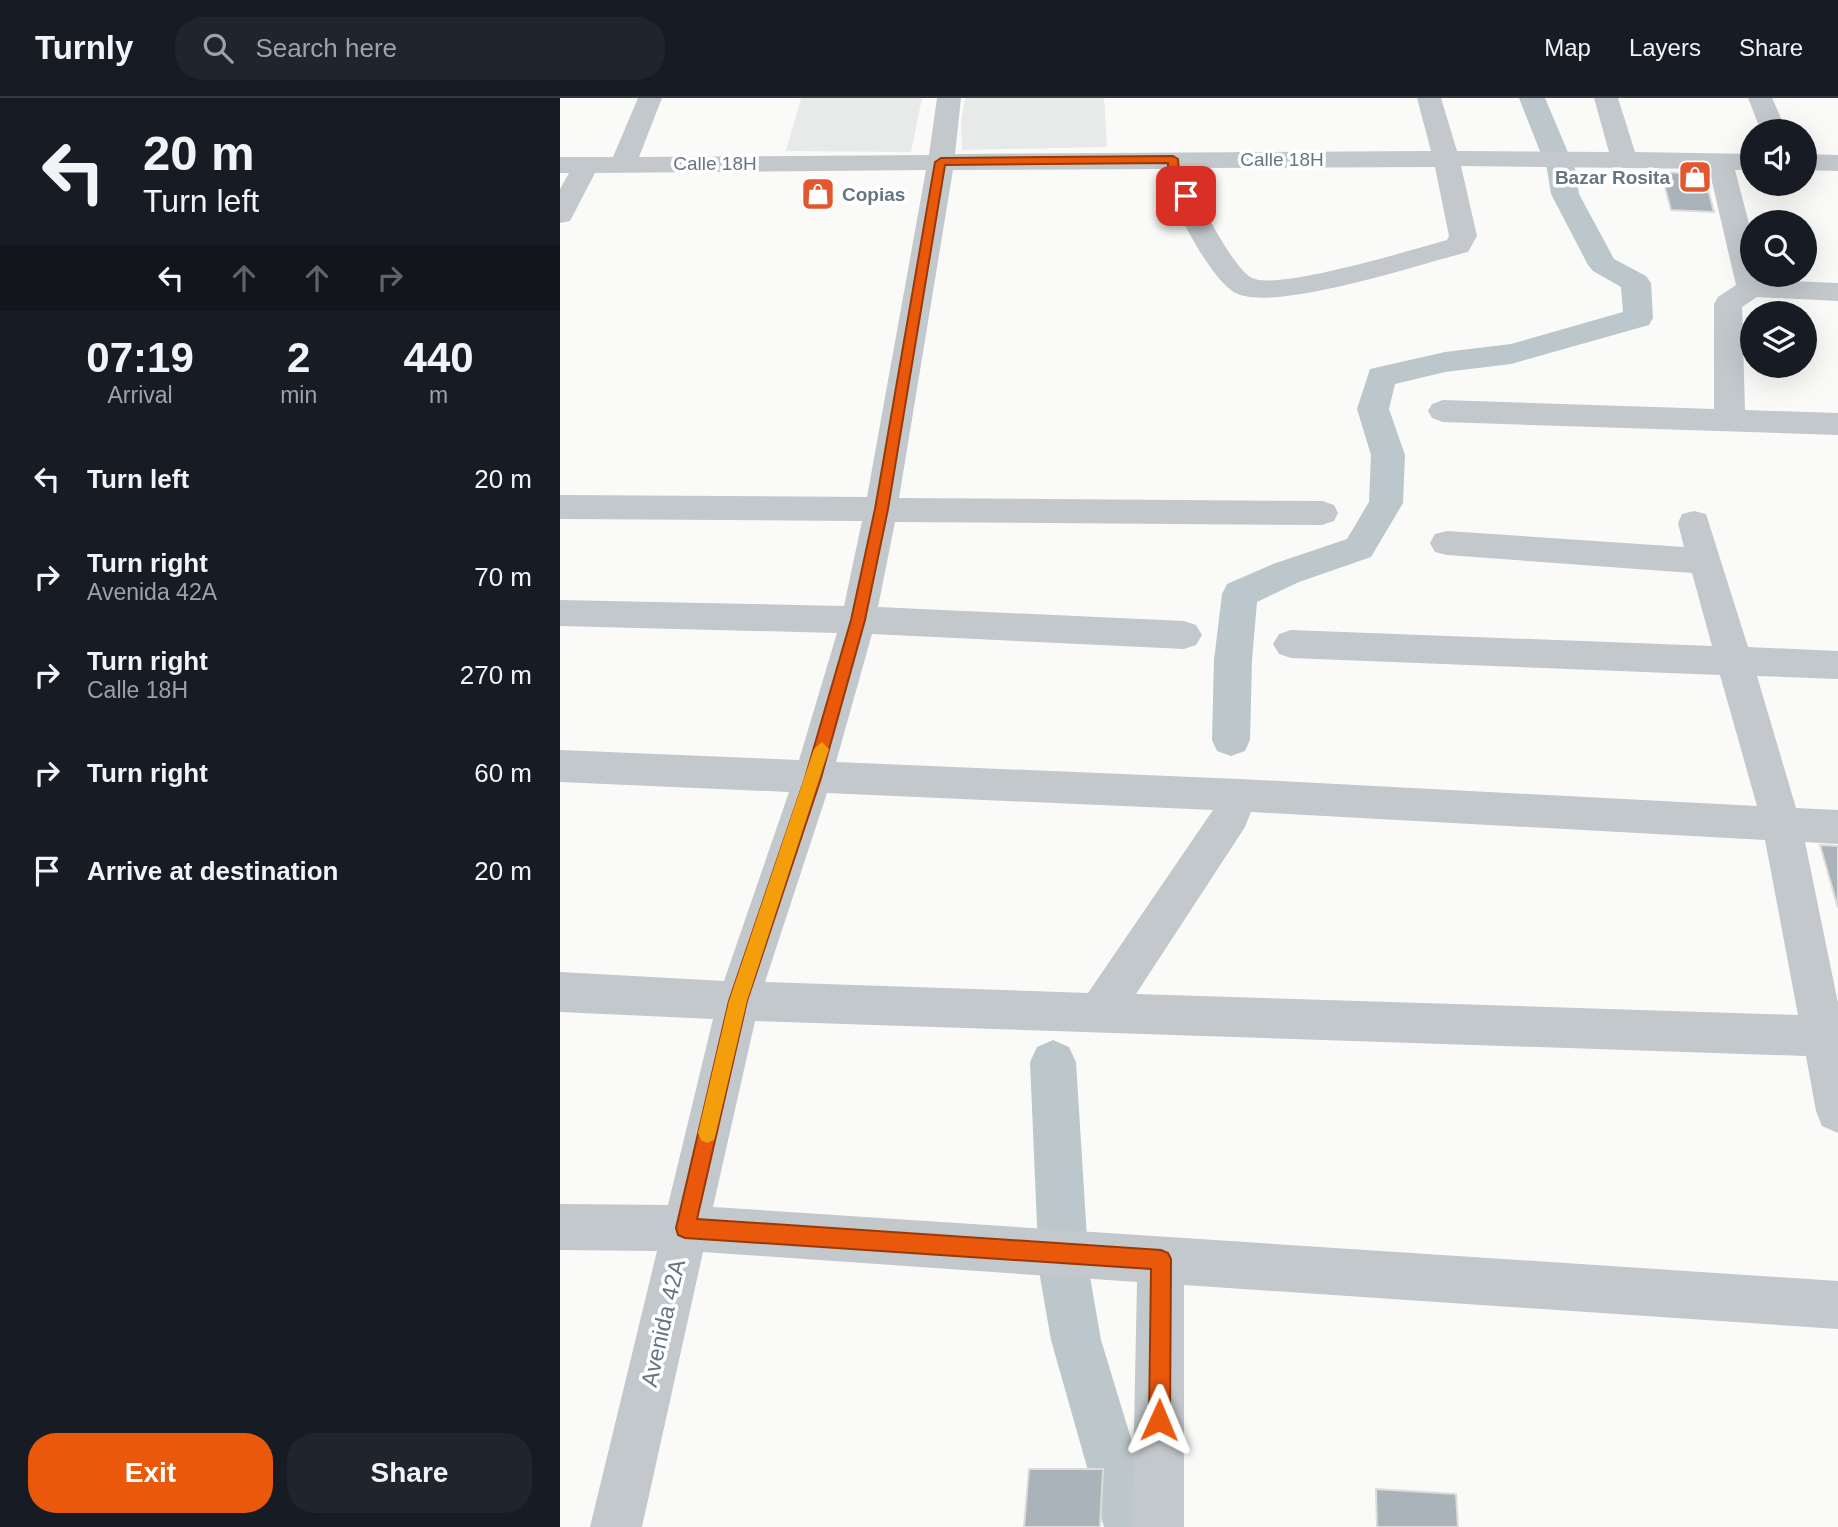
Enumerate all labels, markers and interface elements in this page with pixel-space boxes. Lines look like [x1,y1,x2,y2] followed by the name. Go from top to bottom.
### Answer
[175,17,665,80] search box
[35,29,133,66] text: Turnly
[199,29,237,67] icon: search
[255,33,397,63] text: Search here
[1544,34,1591,61] text: Map
[1629,34,1701,61] text: Layers
[1739,34,1803,61] text: Share
[1740,119,1817,378] map controls
[1740,119,1817,196] button: sound
[28,126,119,217] icon: left
[143,126,255,180] text: 20 m
[1240,149,1324,170] street label: Calle 18H
[673,153,757,174] street label: Calle 18H
[1676,158,1714,196] shop icon: Bazar Rosita
[1156,166,1216,226] pin
[1555,167,1670,188] place label: Bazar Rosita
[799,175,837,213] shop icon: Copias
[1167,177,1205,215] icon: arrive
[143,183,259,219] text: Turn left
[842,184,905,205] place label: Copias
[1740,210,1817,287] button: search
[152,259,190,297] icon: left
[225,259,263,297] icon: ahead
[298,259,336,297] icon: ahead
[371,259,409,297] icon: right
[1740,301,1817,378] button: layers
[86,334,194,381] text: 07:19
[287,334,310,381] text: 2
[404,334,474,381] text: 440
[107,382,173,408] text: Arrival
[280,382,317,408] text: min
[429,382,448,408] text: m
[28,460,66,498] icon: left
[87,464,189,494] text: Turn left
[474,464,532,494] text: 20 m
[87,548,208,578] text: Turn right
[28,558,66,596] icon: right
[474,562,532,592] text: 70 m
[87,579,217,605] text: Avenida 42A
[87,646,208,676] text: Turn right
[28,656,66,694] icon: right
[460,660,532,690] text: 270 m
[87,677,188,703] text: Calle 18H
[28,754,66,792] icon: right
[87,758,208,788] text: Turn right
[474,758,532,788] text: 60 m
[28,852,66,890] icon: arrive
[87,856,338,886] text: Arrive at destination
[474,856,532,886] text: 20 m
[636,1256,690,1389] street label: Avenida 42A
[1122,1383,1196,1457] position arrow
[28,1433,273,1513] button: Exit
[287,1433,532,1513] button: Share

